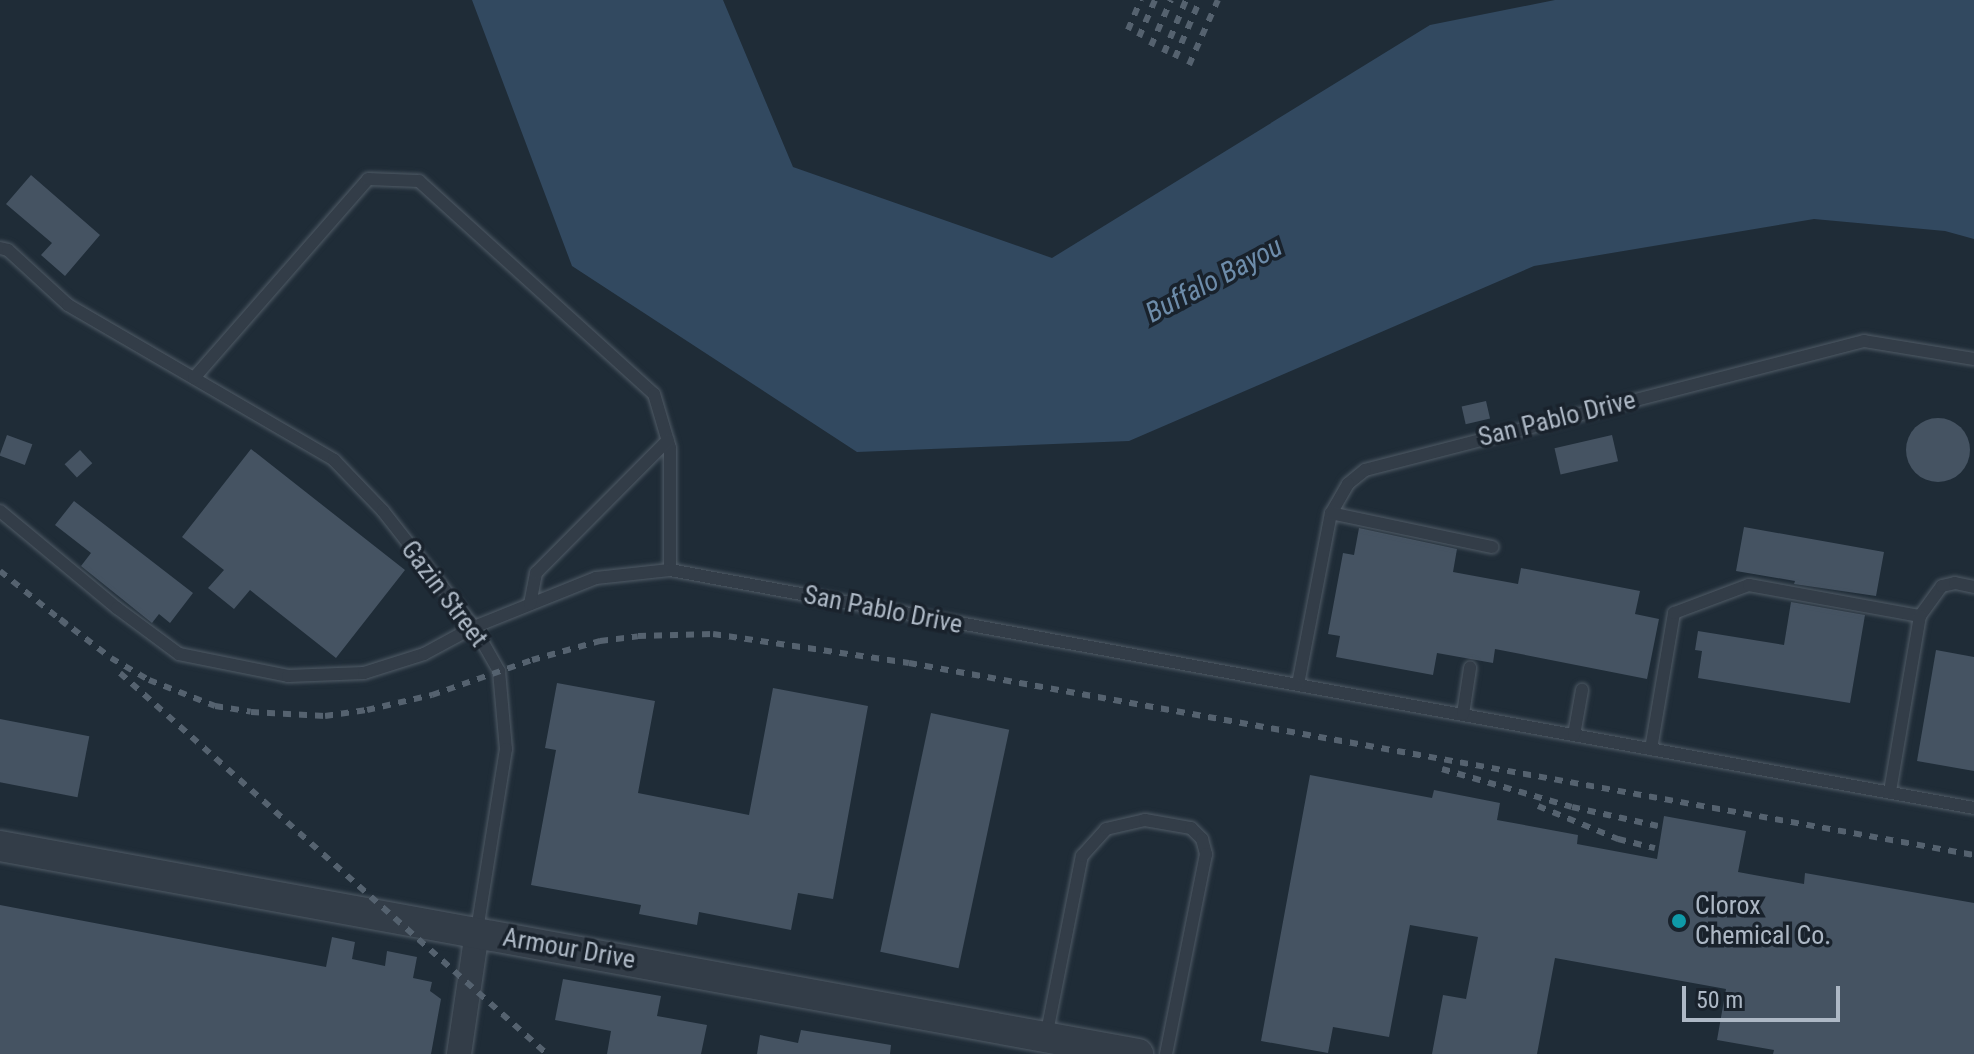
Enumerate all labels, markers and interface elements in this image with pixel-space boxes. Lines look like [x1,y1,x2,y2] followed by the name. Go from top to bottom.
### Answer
[1140,230,1288,330] water label: Buffalo Bayou
[1475,384,1639,454] street label: San Pablo Drive
[394,535,494,653] street label: Gazin Street
[801,579,965,641] street label: San Pablo Drive
[1695,890,1831,952] place label: Clorox Chemical Co.
[1670,912,1688,930] marker: Clorox Chemical Co.
[500,922,638,976] street label: Armour Drive
[1686,970,1844,1020] scale bar
[1696,986,1743,1014] text: 50 m

